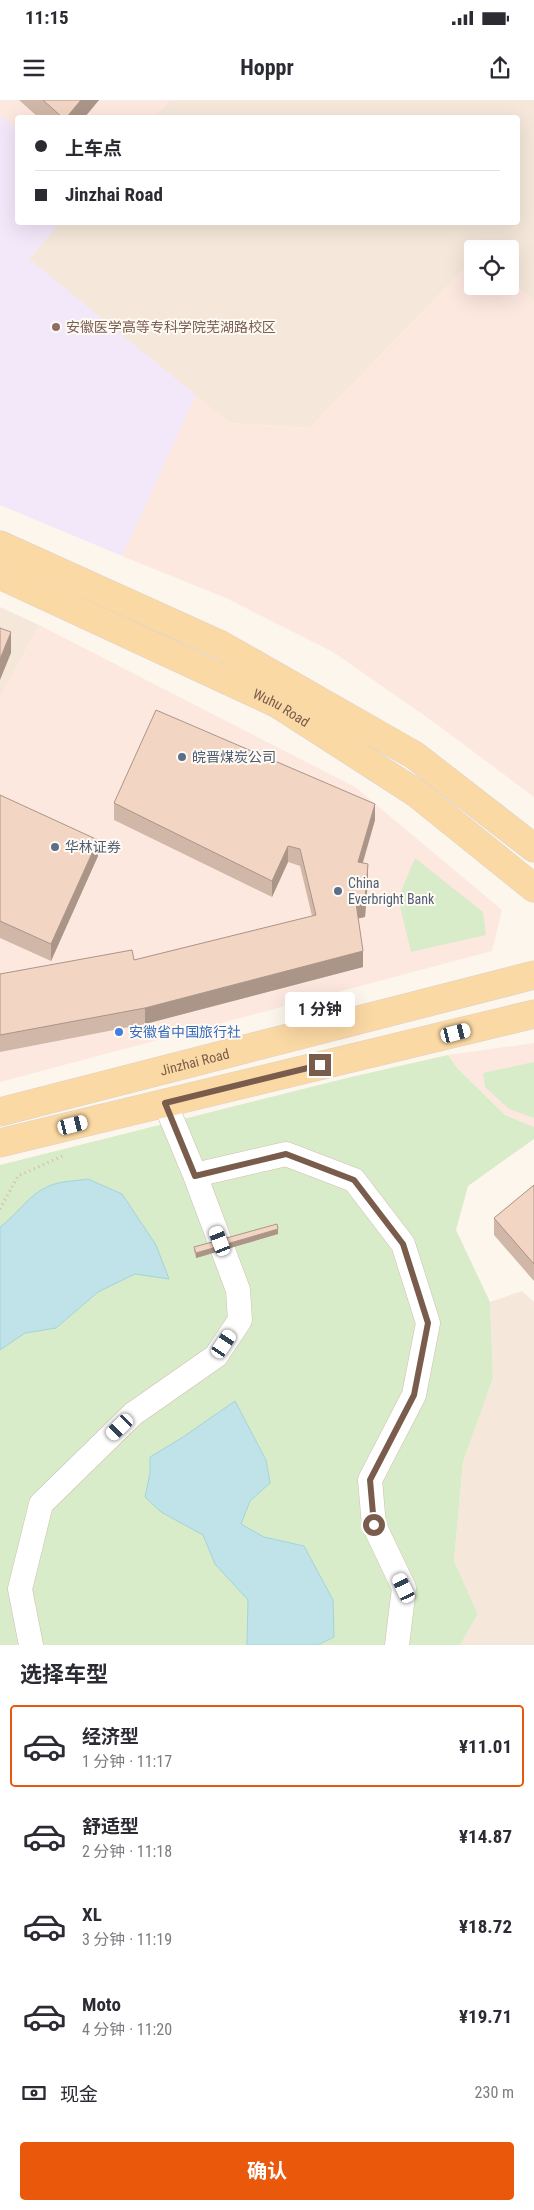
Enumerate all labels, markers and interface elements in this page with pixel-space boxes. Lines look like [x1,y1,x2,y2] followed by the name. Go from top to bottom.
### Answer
[25,6,69,29] text: 11:15
[20,54,48,82] icon: menu
[486,54,514,82] icon: share
[240,55,294,80] text: Hoppr
[65,137,122,160] text: 上车点
[65,183,163,206] text: Jinzhai Road
[464,240,519,295] map controls
[464,240,519,295] button: locate
[66,319,276,335] place label: 安徽医学高等专科学院芜湖路校区
[50,321,62,333] marker: 安徽医学高等专科学院芜湖路校区
[251,686,312,730] street label: Wuhu Road
[192,749,276,765] place label: 皖晋煤炭公司
[176,751,188,763] marker: 皖晋煤炭公司
[65,839,121,855] place label: 华林证券
[49,841,61,853] marker: 华林证券
[348,875,435,907] place label: China Everbright Bank
[332,885,344,897] marker: China Everbright Bank
[285,992,355,1028] callout: 1 分钟
[298,1000,342,1019] text: 1 分钟
[439,1022,472,1044] car
[129,1024,241,1040] place label: 安徽省中国旅行社
[113,1026,125,1038] marker: 安徽省中国旅行社
[158,1045,231,1079] street label: Jinzhai Road
[309,1054,331,1076] route end
[56,1114,89,1136] car
[207,1224,232,1258] car
[209,1327,238,1361] car
[103,1411,136,1443] car
[363,1514,385,1536] route start
[390,1571,417,1605] car
[20,1662,108,1687] text: 选择车型
[22,1724,67,1769] icon: car
[82,1725,139,1748] text: 经济型
[459,1735,512,1758] text: ¥11.01
[82,1752,172,1771] text: 1 分钟 · 11:17
[22,1814,67,1859] icon: car
[82,1815,139,1838] text: 舒适型
[459,1825,512,1848] text: ¥14.87
[82,1842,172,1861] text: 2 分钟 · 11:18
[82,1903,102,1926] text: XL
[22,1904,67,1949] icon: car
[459,1915,512,1938] text: ¥18.72
[82,1930,172,1949] text: 3 分钟 · 11:19
[82,1993,121,2016] text: Moto
[22,1994,67,2039] icon: car
[459,2005,512,2028] text: ¥19.71
[82,2020,172,2039] text: 4 分钟 · 11:20
[20,2079,48,2107] icon: cash
[60,2083,98,2106] text: 现金
[475,2083,514,2102] text: 230 m
[20,2142,514,2200] button: 确认

